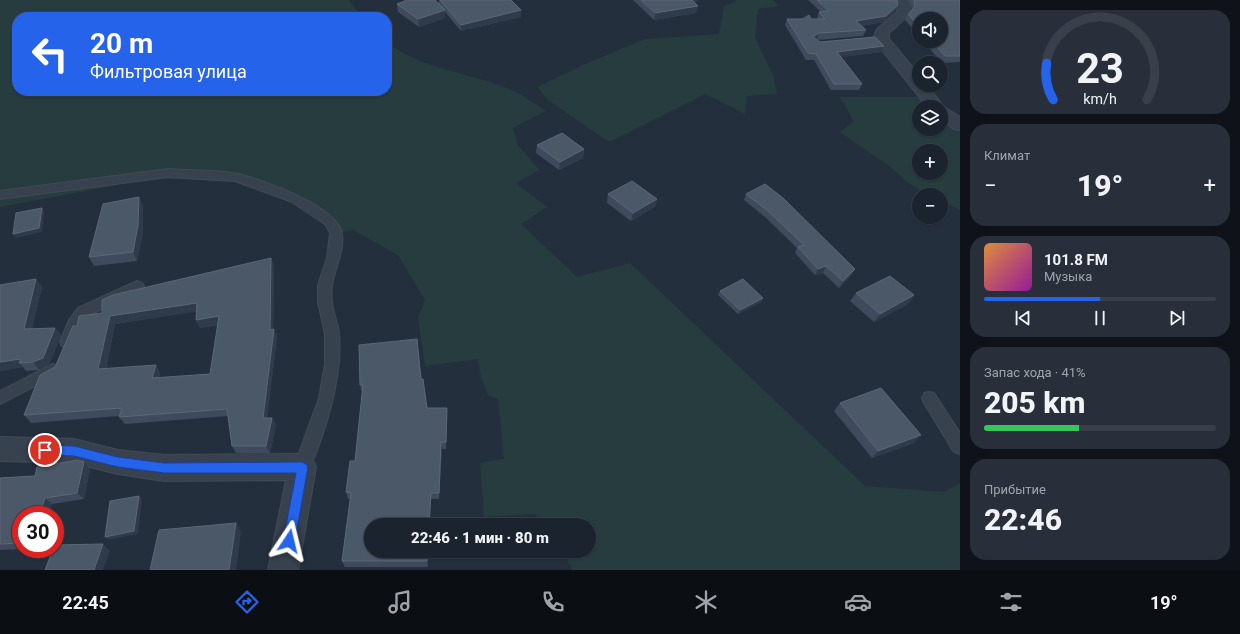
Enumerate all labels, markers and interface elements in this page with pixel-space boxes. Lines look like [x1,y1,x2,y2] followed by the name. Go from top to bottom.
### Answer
[912,12,948,224] map controls
[912,12,948,48] button: sound
[90,27,153,60] text: 20 m
[24,28,76,80] icon: left
[1076,44,1124,93] text: 23
[912,56,948,92] button: search
[90,61,247,82] text: Фильтровая улица
[1083,91,1117,107] text: km/h
[912,100,948,136] button: layers
[912,144,948,180] button: +
[984,148,1030,163] text: Климат
[1077,168,1123,203] text: 19°
[984,173,997,198] text: −
[1204,173,1216,198] text: +
[912,188,948,224] button: −
[1044,251,1108,269] text: 101.8 FM
[1044,269,1092,284] text: Музыка
[1012,307,1034,329] icon: previous
[1089,307,1111,329] icon: pause
[1166,307,1188,329] icon: next
[984,365,1086,380] text: Запас хода · 41%
[984,385,1086,420] text: 205 km
[28,433,62,467] pin
[34,439,56,461] icon: arrive
[984,482,1046,497] text: Прибытие
[984,502,1062,537] text: 22:46
[12,506,64,558] speed limit sign: 30
[268,520,310,562] position arrow
[411,529,549,547] text: 22:46 · 1 мин · 80 m
[233,588,261,616] icon: directions
[386,588,414,616] icon: music
[539,588,567,616] icon: phone
[692,588,720,616] icon: climate
[844,588,872,616] icon: car
[997,588,1025,616] icon: filters
[62,592,109,613] text: 22:45
[1150,592,1178,613] text: 19°

